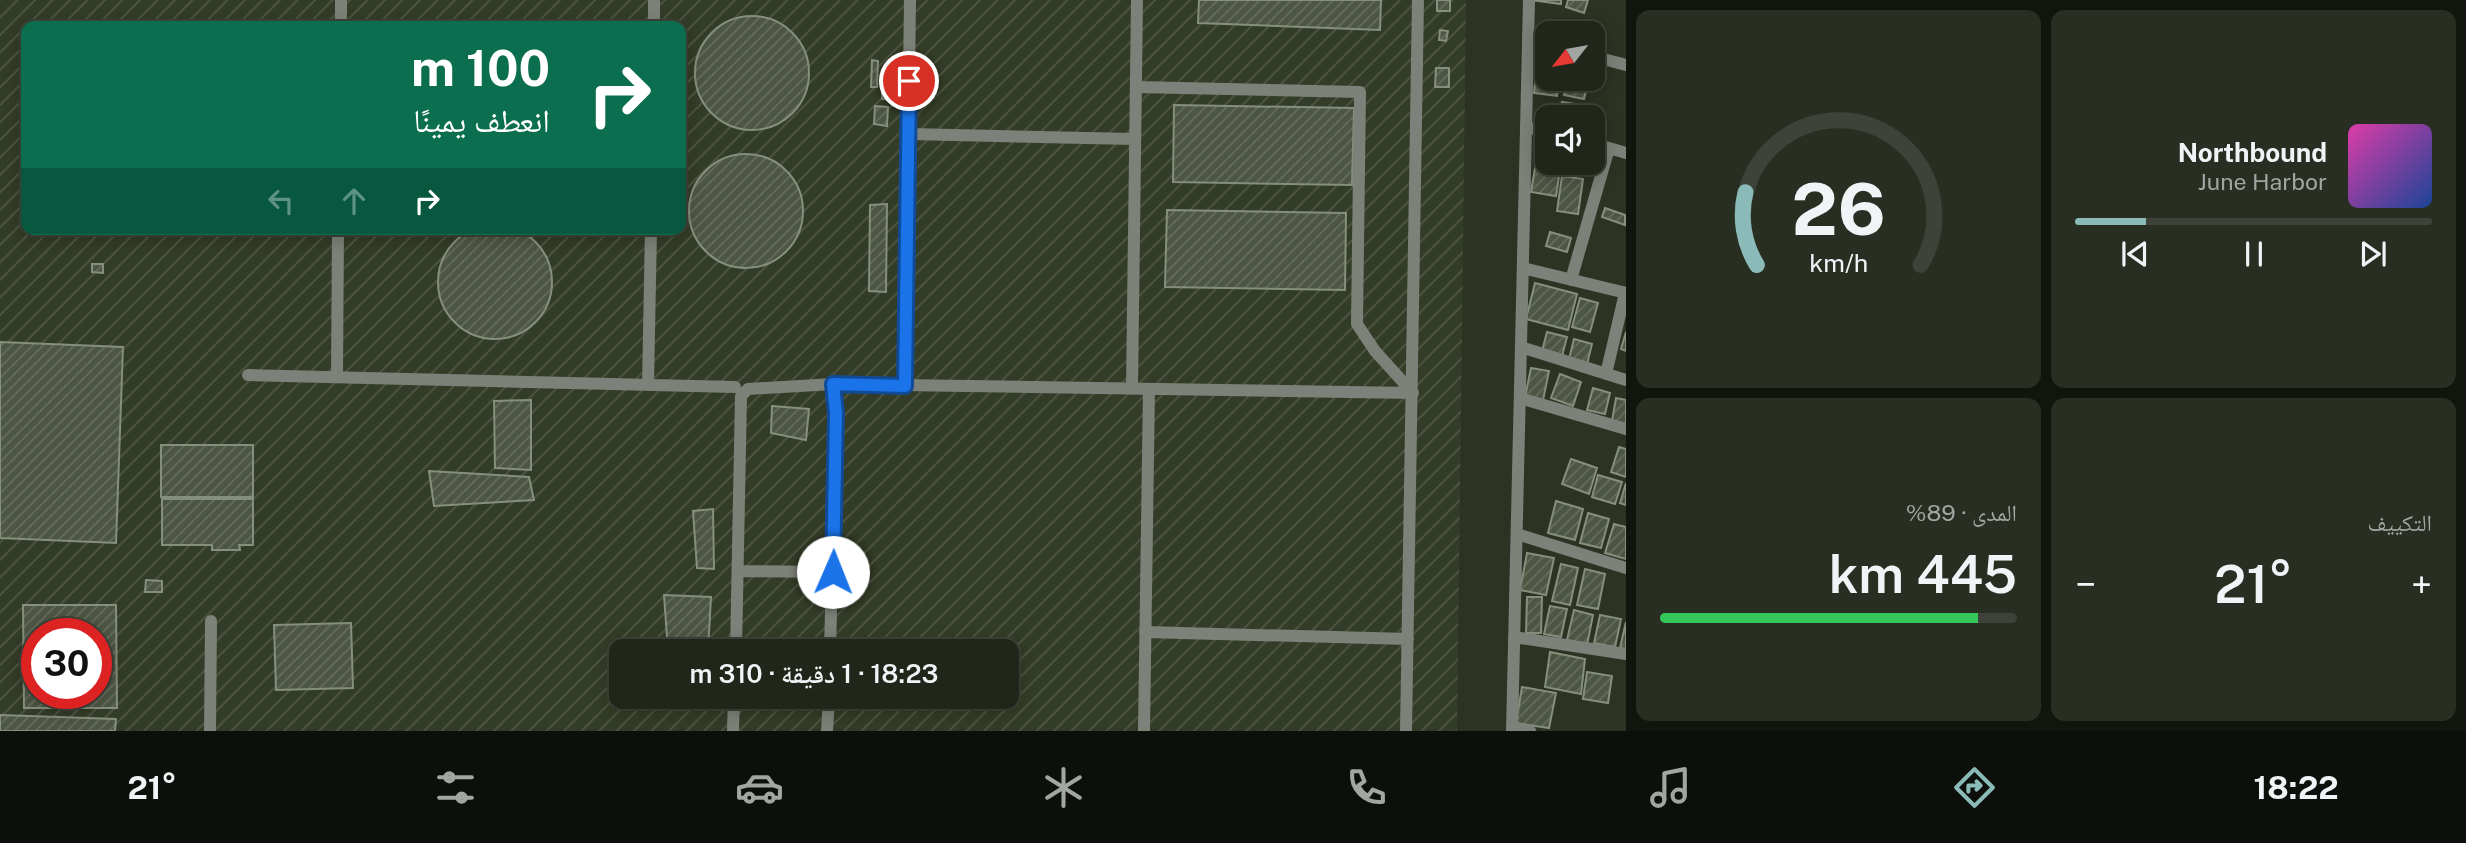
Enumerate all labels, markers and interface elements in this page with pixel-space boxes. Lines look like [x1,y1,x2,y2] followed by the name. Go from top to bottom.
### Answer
[1535,21,1605,91] north arrow
[1535,21,1605,175] map controls
[411,39,550,97] text: 100 m
[574,49,665,140] icon: right
[879,51,939,111] pin
[890,62,928,100] icon: arrive
[413,102,550,139] text: انعطف يمينًا
[1535,105,1605,175] button: sound
[2178,137,2327,168] text: Northbound
[1791,166,1886,251] text: 26
[2198,168,2327,195] text: June Harbor
[262,182,300,220] icon: left
[335,182,373,220] icon: ahead
[408,182,446,220] icon: right
[2116,235,2154,273] icon: previous
[2235,235,2273,273] icon: pause
[2354,235,2392,273] icon: next
[1809,248,1868,278] text: km/h
[1906,499,2017,526] text: المدى · 89%
[2367,509,2432,536] text: التكييف
[796,535,870,609] position arrow
[1829,544,2017,605] text: 445 km
[2214,554,2293,615] text: 21°
[2075,562,2096,607] text: −
[2411,562,2432,607] text: +
[21,618,112,709] speed limit sign: 30
[690,658,938,689] text: 18:23 · 1 دقيقة · 310 m
[431,763,480,812] icon: filters
[735,763,784,812] icon: car
[1039,763,1088,812] icon: climate
[1342,763,1391,812] icon: phone
[1646,763,1695,812] icon: music
[1950,763,1999,812] icon: directions
[127,769,177,806] text: 21°
[2254,769,2339,806] text: 18:22

